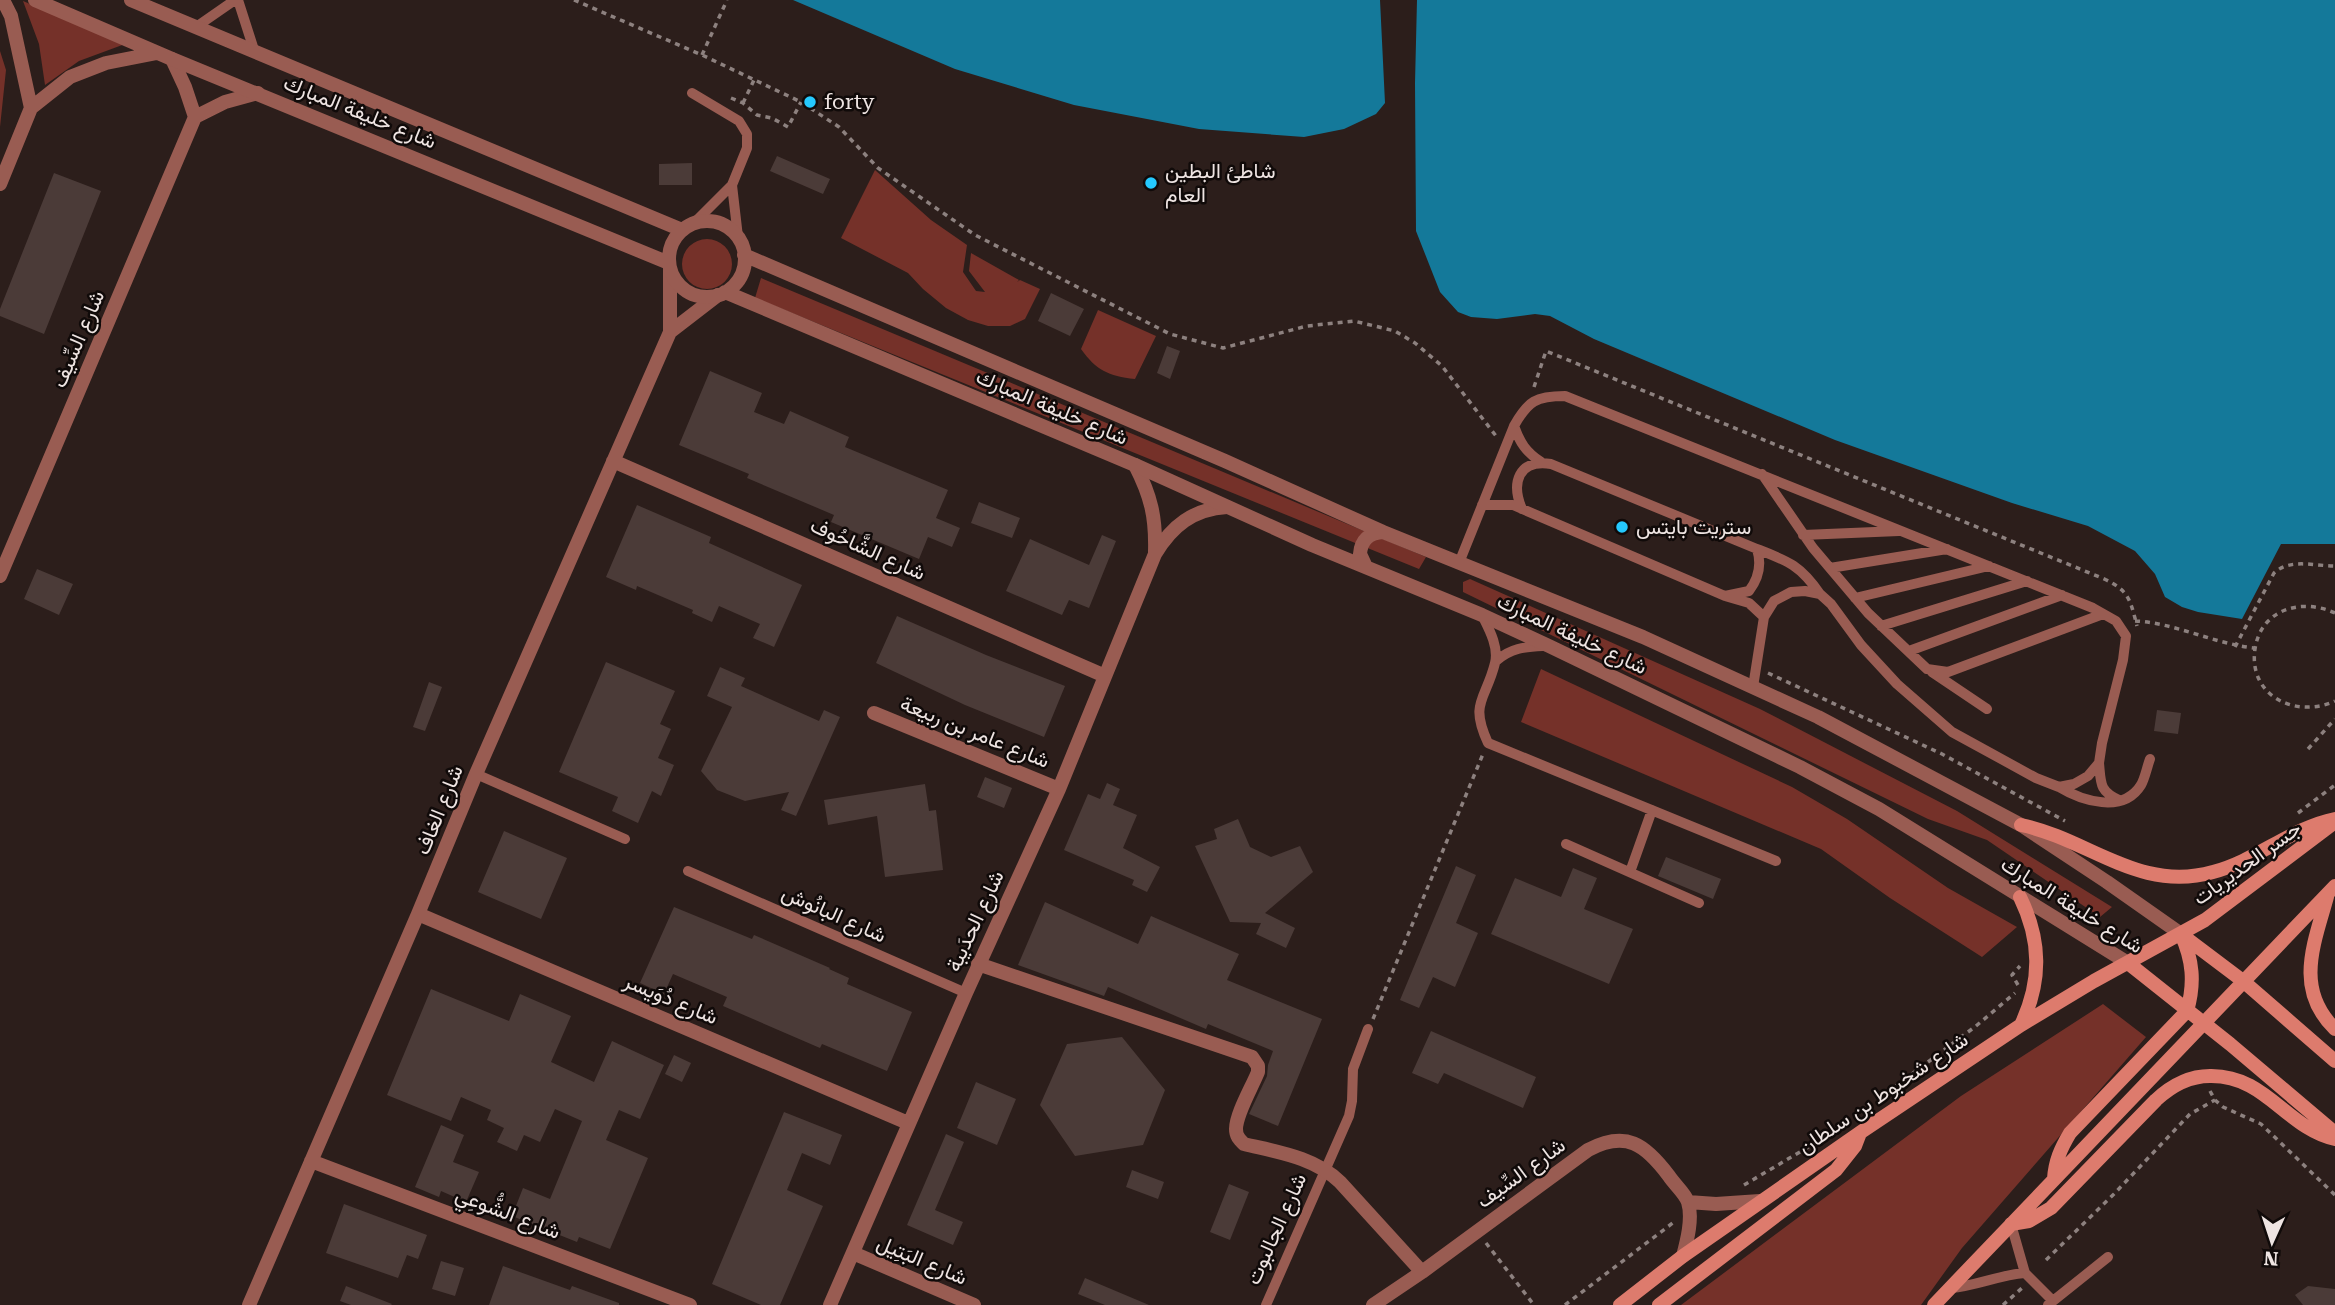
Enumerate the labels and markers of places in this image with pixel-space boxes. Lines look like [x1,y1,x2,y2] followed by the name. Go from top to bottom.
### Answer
[824,90,875,114] place label: forty
[802,94,818,110] marker: forty
[1165,159,1276,209] place label: شاطئ البطين العام
[1143,175,1159,191] marker: شاطئ البطين العام
[1636,515,1751,540] place label: ستريت بايتس
[1614,519,1630,535] marker: ستريت بايتس

